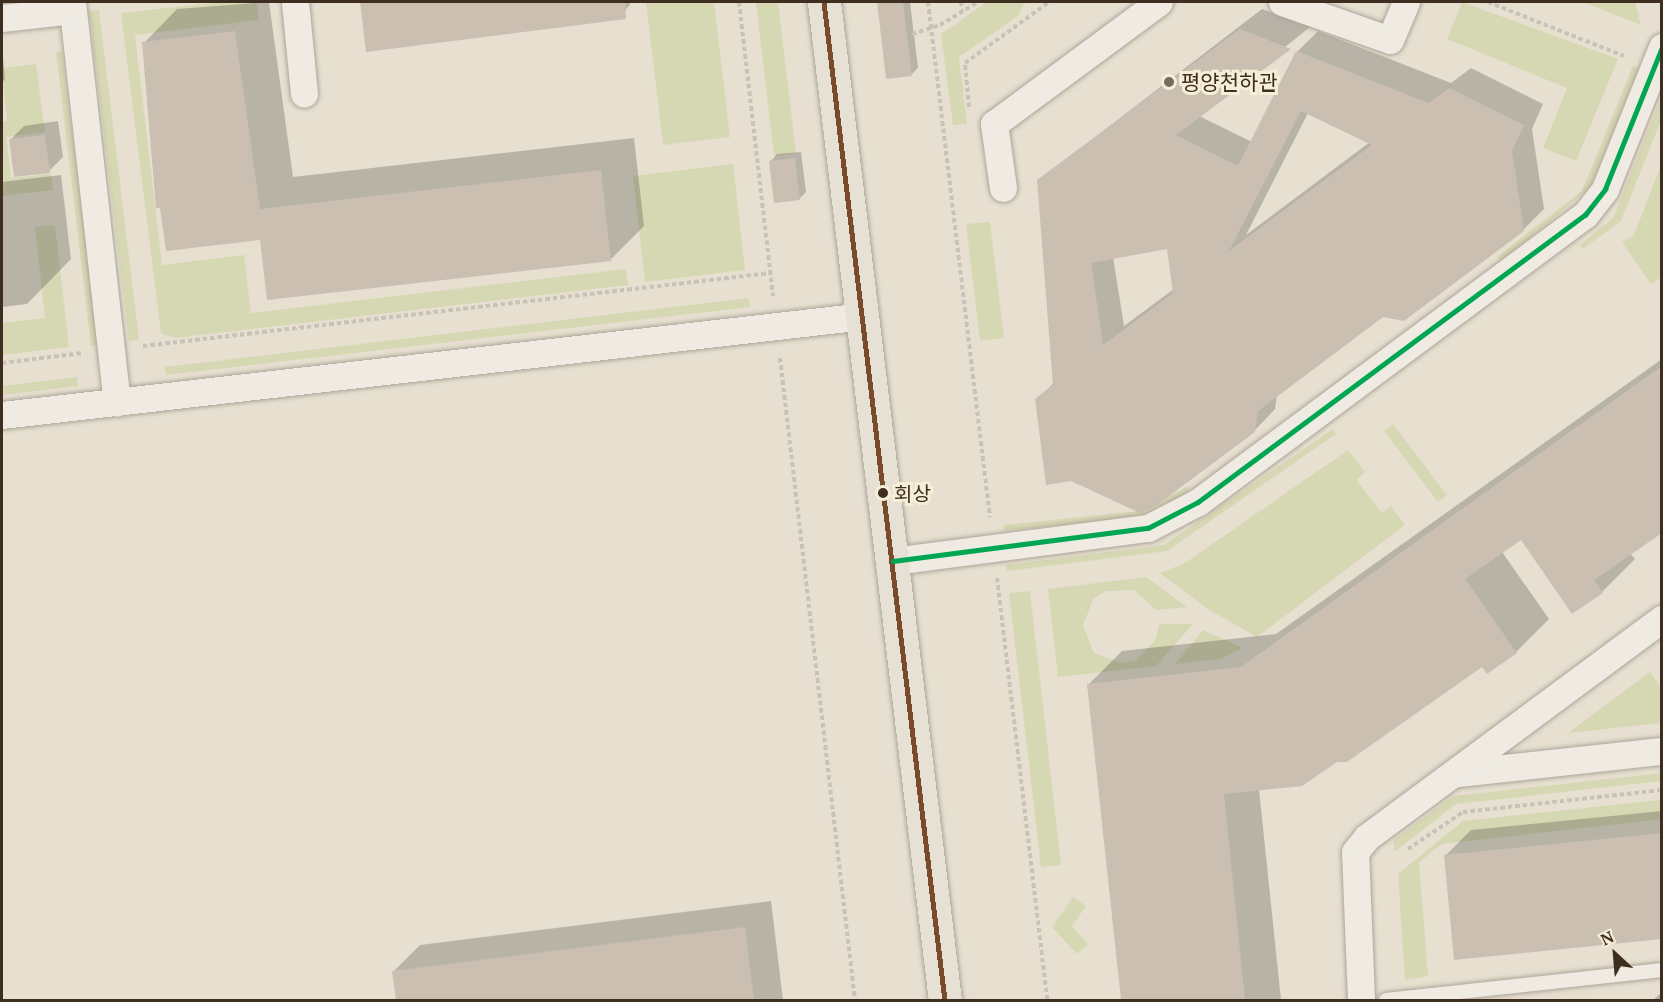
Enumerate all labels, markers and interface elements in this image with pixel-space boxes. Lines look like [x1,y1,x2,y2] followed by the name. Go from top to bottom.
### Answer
[1181,69,1278,95] place label: 평양천하관
[1162,75,1176,89] marker: 평양천하관
[894,481,931,505] place label: 회상
[877,487,889,499] marker: 회상
[1585,924,1645,984] north arrow
[1597,925,1617,950] text: N

